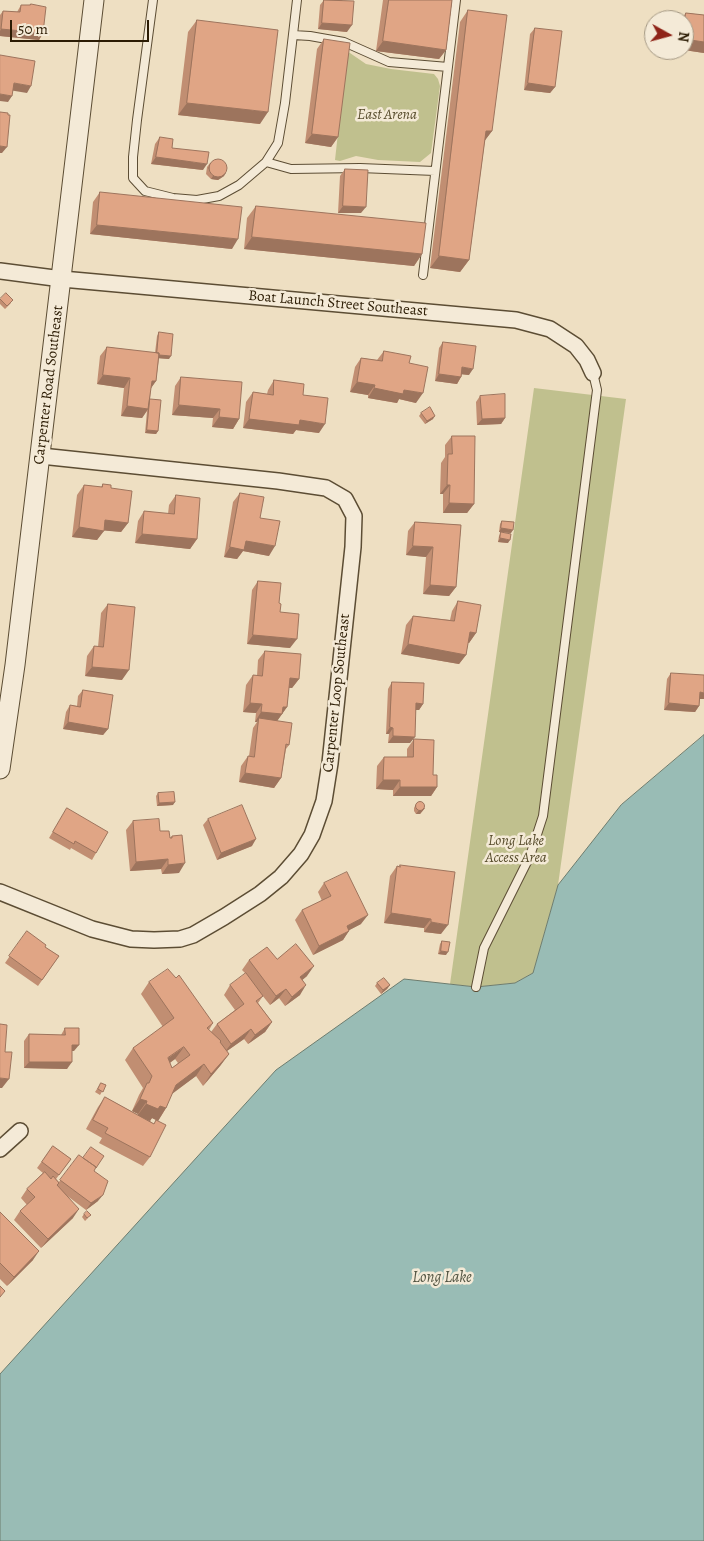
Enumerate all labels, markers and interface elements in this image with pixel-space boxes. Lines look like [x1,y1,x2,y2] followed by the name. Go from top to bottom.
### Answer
[12,10,151,42] scale bar
[644,10,694,60] north arrow
[18,19,48,39] text: 50 m
[673,31,693,43] text: N
[357,106,417,124] park label: East Arena
[247,287,429,321] street label: Boat Launch Street Southeast
[30,304,68,466] street label: Carpenter Road Southeast
[320,613,354,773] street label: Carpenter Loop Southeast
[485,832,547,867] park label: Long Lake Access Area
[412,1268,472,1288] water label: Long Lake

